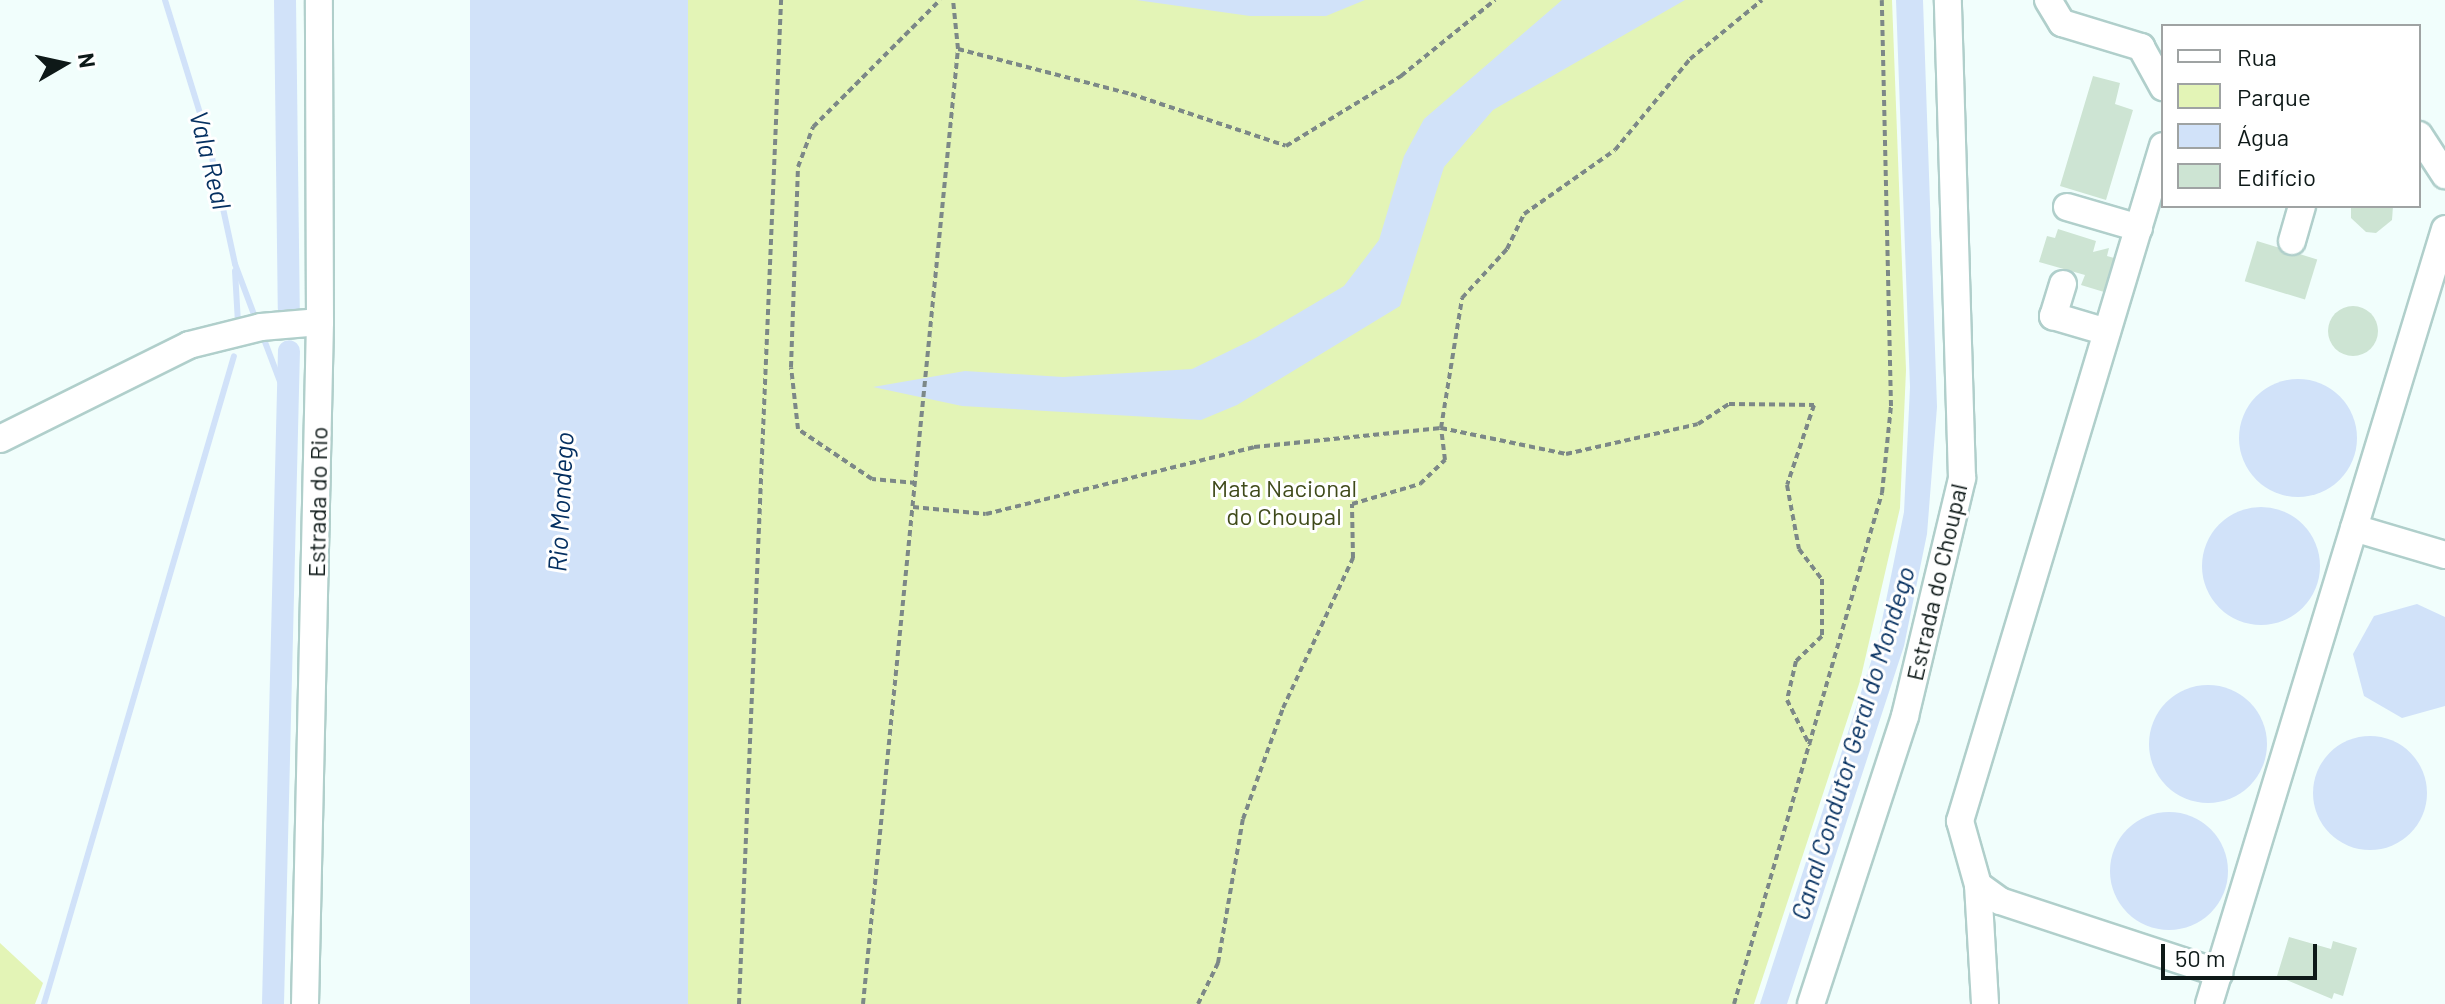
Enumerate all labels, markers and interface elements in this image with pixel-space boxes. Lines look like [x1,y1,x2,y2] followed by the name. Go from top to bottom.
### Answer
[24,24,104,104] north arrow
[2161,24,2421,208] legend
[2237,42,2277,71] text: Rua
[74,51,102,70] text: N
[2237,82,2311,111] text: Parque
[184,107,238,213] water label: Vala Real
[2237,122,2289,151] text: Água
[2237,162,2316,191] text: Edifício
[301,426,333,578] street label: Estrada do Rio
[541,431,579,573] water label: Rio Mondego
[1211,474,1357,530] park label: Mata Nacional do Choupal
[1899,481,1973,683] street label: Estrada do Choupal
[1783,562,1921,924] water label: Canal Condutor Geral do Mondego
[2165,928,2321,978] scale bar
[2175,943,2226,972] text: 50 m

